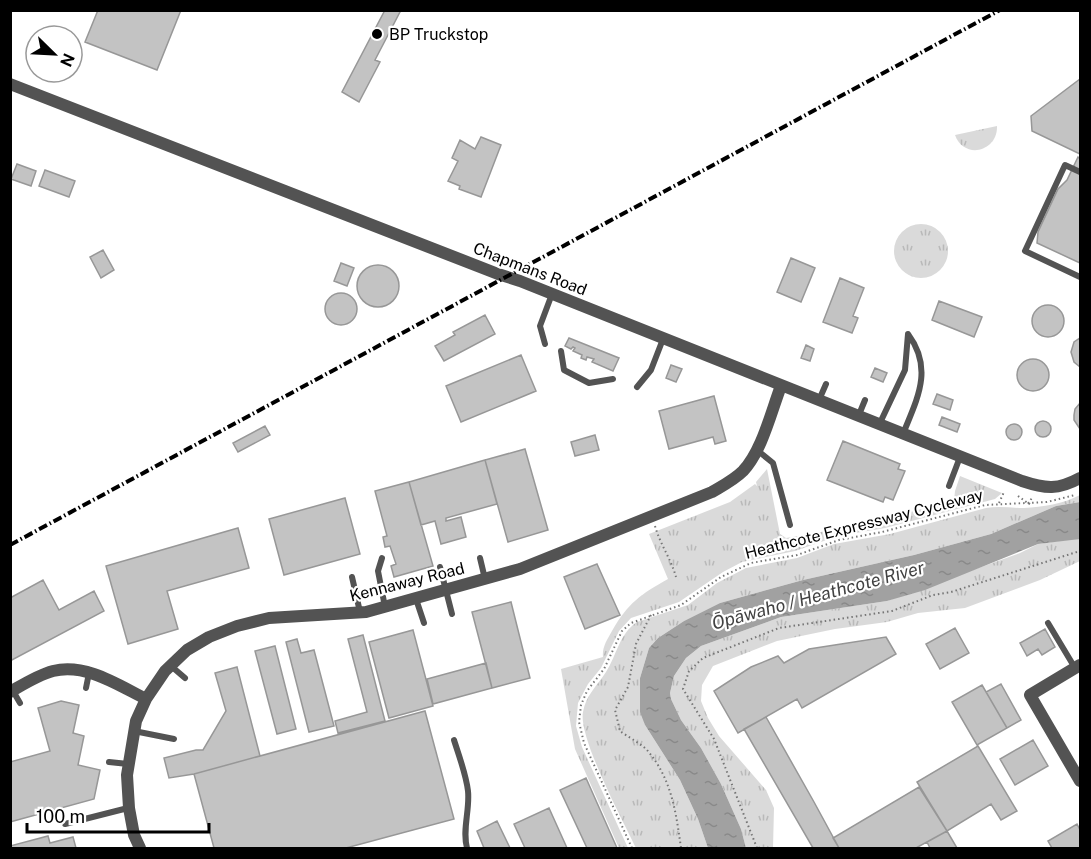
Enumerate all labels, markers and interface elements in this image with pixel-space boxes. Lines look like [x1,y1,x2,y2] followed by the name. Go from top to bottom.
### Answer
[24,24,84,84] north arrow
[389,25,488,44] place label: BP Truckstop
[370,27,384,41] marker: BP Truckstop
[56,50,78,69] text: N
[470,239,590,299] street label: Chapmans Road
[743,485,986,563] street label: Heathcote Expressway Cycleway
[709,555,927,633] water label: Ōpāwaho / Heathcote River
[348,559,466,605] street label: Kennaway Road
[27,796,208,834] scale bar
[36,806,85,827] text: 100 m

